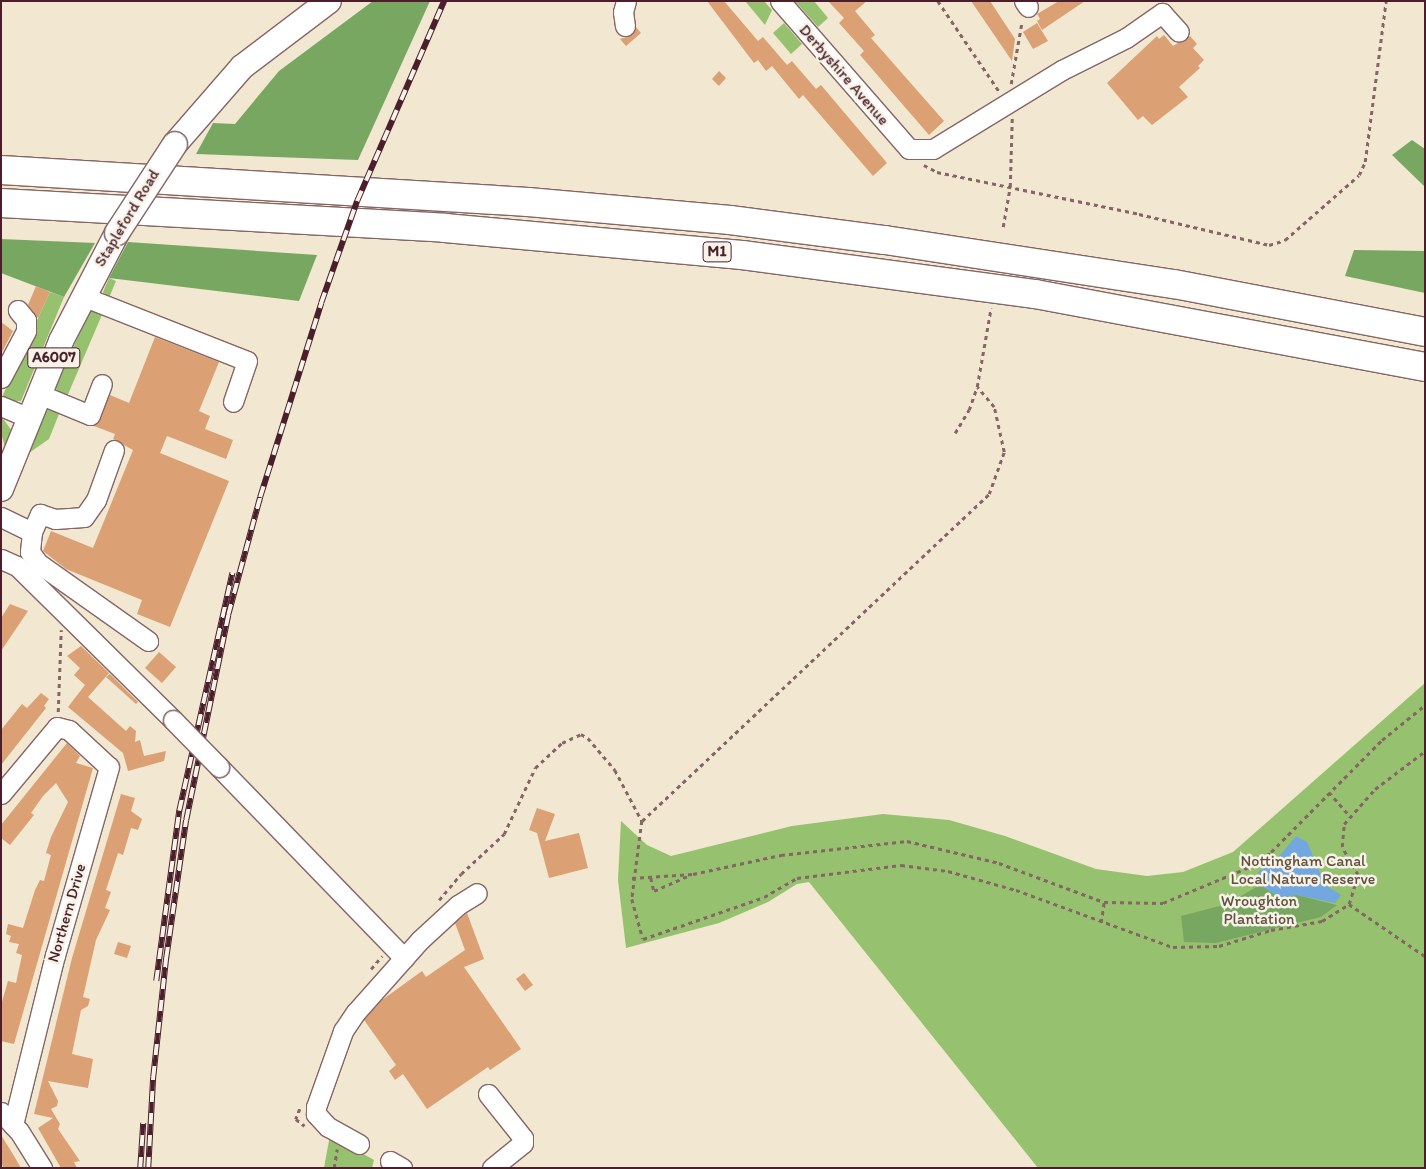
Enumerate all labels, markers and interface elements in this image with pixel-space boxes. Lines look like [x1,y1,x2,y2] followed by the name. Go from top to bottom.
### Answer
[795,21,893,129] street label: Derbyshire Avenue
[90,166,164,270] street label: Stapleford Road
[702,240,732,264] road number: M1
[27,346,82,370] road number: A6007
[1231,851,1375,889] park label: Nottingham Canal Local Nature Reserve
[44,861,90,965] street label: Northern Drive
[1221,891,1297,929] park label: Wroughton Plantation

